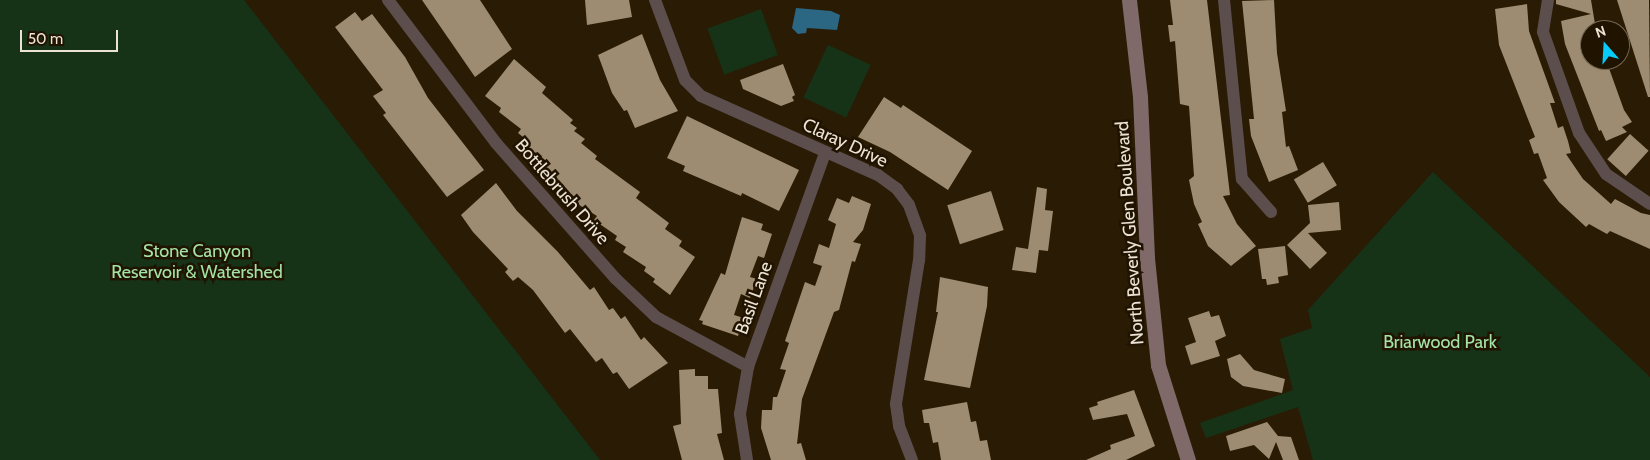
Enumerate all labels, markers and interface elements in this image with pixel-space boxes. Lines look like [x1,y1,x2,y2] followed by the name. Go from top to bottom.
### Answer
[22,20,120,52] scale bar
[1580,20,1630,70] north arrow
[1593,22,1608,42] text: N
[28,30,63,48] text: 50 m
[799,114,891,172] street label: Claray Drive
[1111,120,1149,346] street label: North Beverly Glen Boulevard
[510,135,614,249] street label: Bottlebrush Drive
[111,241,283,284] park label: Stone Canyon Reservoir & Watershed
[731,259,777,337] street label: Basil Lane
[1383,331,1497,353] park label: Briarwood Park

